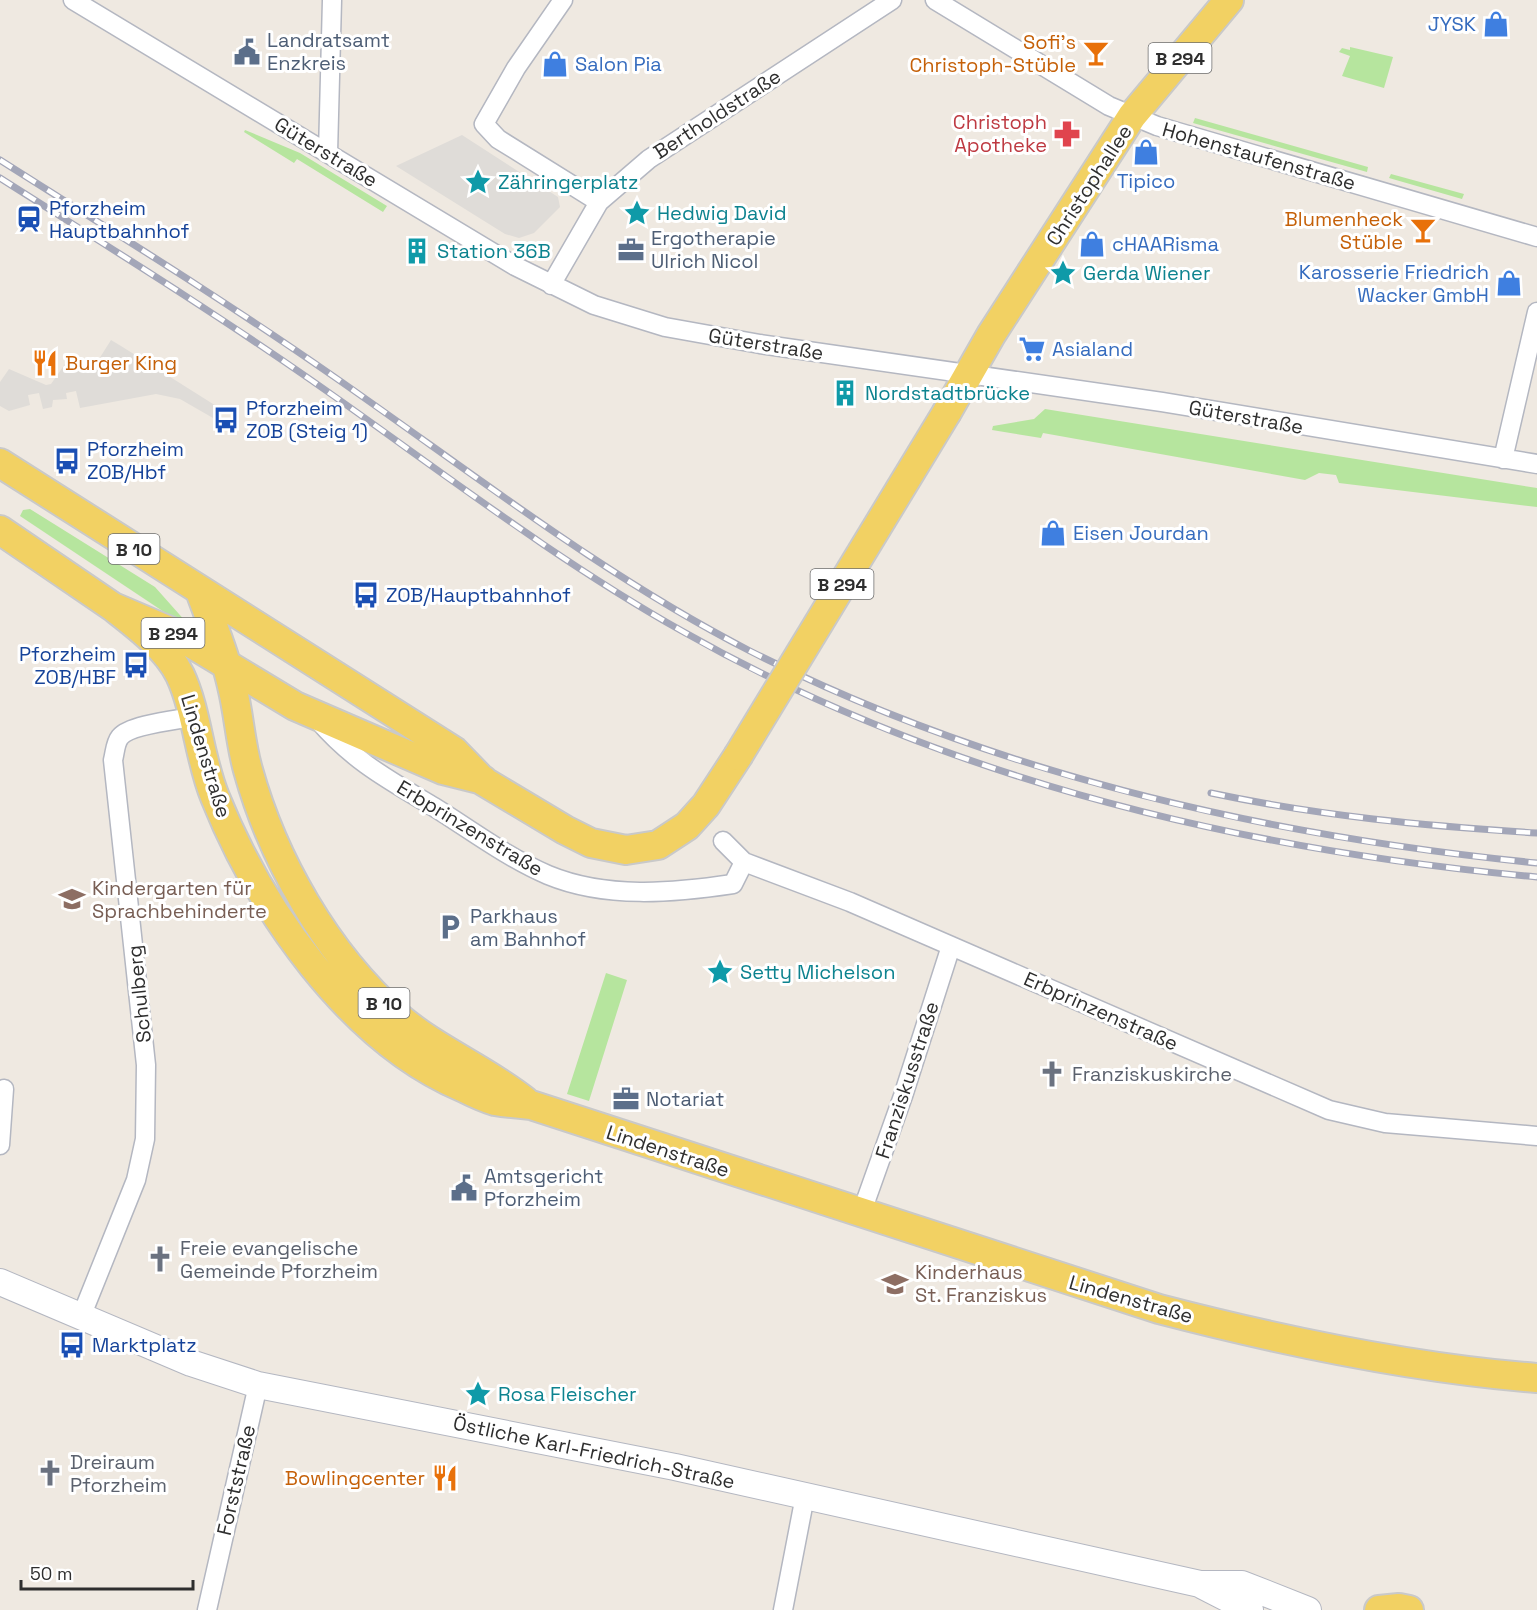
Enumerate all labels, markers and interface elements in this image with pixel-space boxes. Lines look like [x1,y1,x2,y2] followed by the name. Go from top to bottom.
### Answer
[1481,9,1511,39] shop icon: JYSK
[1428,11,1476,37] place label: JYSK
[267,27,390,76] place label: Landratsamt Enzkreis
[909,29,1076,78] place label: Sofi's Christoph-Stüble
[232,37,262,67] public building icon: Landratsamt Enzkreis
[1081,38,1111,68] bar icon: Sofi's Christoph-Stüble
[1148,43,1212,73] road number: B 294
[540,49,570,79] shop icon: Salon Pia
[575,51,662,77] place label: Salon Pia
[648,63,786,165] street label: Bertholdstraße
[953,109,1047,158] place label: Christoph Apotheke
[270,111,382,193] street label: Güterstraße
[1159,116,1359,196] street label: Hohenstaufenstraße
[1052,119,1082,149] pharmacy icon: Christoph Apotheke
[1040,120,1138,250] street label: Christophallee
[1131,137,1161,167] shop icon: Tipico
[463,167,493,197] place icon: Zähringerplatz
[1117,168,1175,194] place label: Tipico
[498,169,639,195] place label: Zähringerplatz
[49,195,189,244] place label: Pforzheim Hauptbahnhof
[622,198,652,228] place icon: Hedwig David
[657,200,787,226] place label: Hedwig David
[14,204,44,234] station icon: Pforzheim Hauptbahnhof
[1285,206,1403,255] place label: Blumenheck Stüble
[1408,215,1438,245] bar icon: Blumenheck Stüble
[651,225,776,274] place label: Ergotherapie Ulrich Nicol
[1077,229,1107,259] shop icon: cHAARisma
[1112,231,1219,257] place label: cHAARisma
[616,235,646,265] office icon: Ergotherapie Ulrich Nicol
[402,236,432,266] building icon: Station 36B
[437,238,551,264] place label: Station 36B
[1048,258,1078,288] place icon: Gerda Wiener
[1299,259,1489,308] place label: Karosserie Friedrich Wacker GmbH
[1083,260,1210,286] place label: Gerda Wiener
[1494,268,1524,298] shop icon: Karosserie Friedrich Wacker GmbH
[707,322,825,366] street label: Güterstraße
[1017,334,1047,364] supermarket icon: Asialand
[1052,336,1133,362] place label: Asialand
[30,348,60,378] restaurant icon: Burger King
[65,350,177,376] place label: Burger King
[830,378,860,408] building icon: Nordstadtbrücke
[865,380,1030,406] place label: Nordstadtbrücke
[1187,394,1305,440] street label: Güterstraße
[246,395,368,444] place label: Pforzheim ZOB (Steig 1)
[211,405,241,435] bus stop icon: Pforzheim ZOB (Steig 1)
[87,436,184,485] place label: Pforzheim ZOB/Hbf
[52,446,82,476] bus stop icon: Pforzheim ZOB/Hbf
[1038,518,1068,548] shop icon: Eisen Jourdan
[1073,520,1209,546] place label: Eisen Jourdan
[108,534,160,564] road number: B 10
[810,569,874,599] road number: B 294
[351,580,381,610] bus stop icon: ZOB/Hauptbahnhof
[386,582,571,608] place label: ZOB/Hauptbahnhof
[142,618,204,648] road number: B 294
[19,641,116,690] place label: Pforzheim ZOB/HBF
[121,650,151,680] bus stop icon: Pforzheim ZOB/HBF
[175,691,237,821] street label: Lindenstraße
[392,774,548,882] street label: Erbprinzenstraße
[92,875,267,924] place label: Kindergarten für Sprachbehinderte
[57,884,87,914] school or university icon: Kindergarten für Sprachbehinderte
[470,903,586,952] place label: Parkhaus am Bahnhof
[435,912,465,942] parking icon: Parkhaus am Bahnhof
[121,944,157,1044] street label: Schulberg
[705,957,735,987] place icon: Setty Michelson
[740,959,895,985] place label: Setty Michelson
[1020,965,1182,1057] street label: Erbprinzenstraße
[358,988,410,1018] road number: B 10
[869,998,945,1162] street label: Franziskusstraße
[1037,1059,1067,1089] church icon: Franziskuskirche
[1072,1061,1232,1087] place label: Franziskuskirche
[611,1084,641,1114] office icon: Notariat
[646,1086,724,1112] place label: Notariat
[603,1119,733,1183] street label: Lindenstraße
[484,1163,604,1212] place label: Amtsgericht Pforzheim
[449,1173,479,1203] public building icon: Amtsgericht Pforzheim
[180,1235,378,1284] place label: Freie evangelische Gemeinde Pforzheim
[145,1244,175,1274] church icon: Freie evangelische Gemeinde Pforzheim
[915,1259,1047,1308] place label: Kinderhaus St. Franziskus
[880,1269,910,1299] school or university icon: Kinderhaus St. Franziskus
[1066,1269,1196,1329] street label: Lindenstraße
[57,1330,87,1360] bus stop icon: Marktplatz
[92,1332,197,1358] place label: Marktplatz
[463,1379,493,1409] place icon: Rosa Fleischer
[498,1381,637,1407] place label: Rosa Fleischer
[451,1409,737,1495] street label: Östliche Karl-Friedrich-Straße
[211,1422,261,1538] street label: Forststraße
[70,1449,167,1498] place label: Dreiraum Pforzheim
[35,1458,65,1488] church icon: Dreiraum Pforzheim
[430,1463,460,1493] restaurant icon: Bowlingcenter
[285,1465,425,1491] place label: Bowlingcenter
[21,1553,194,1591] scale bar
[30,1562,72,1585] text: 50 m

